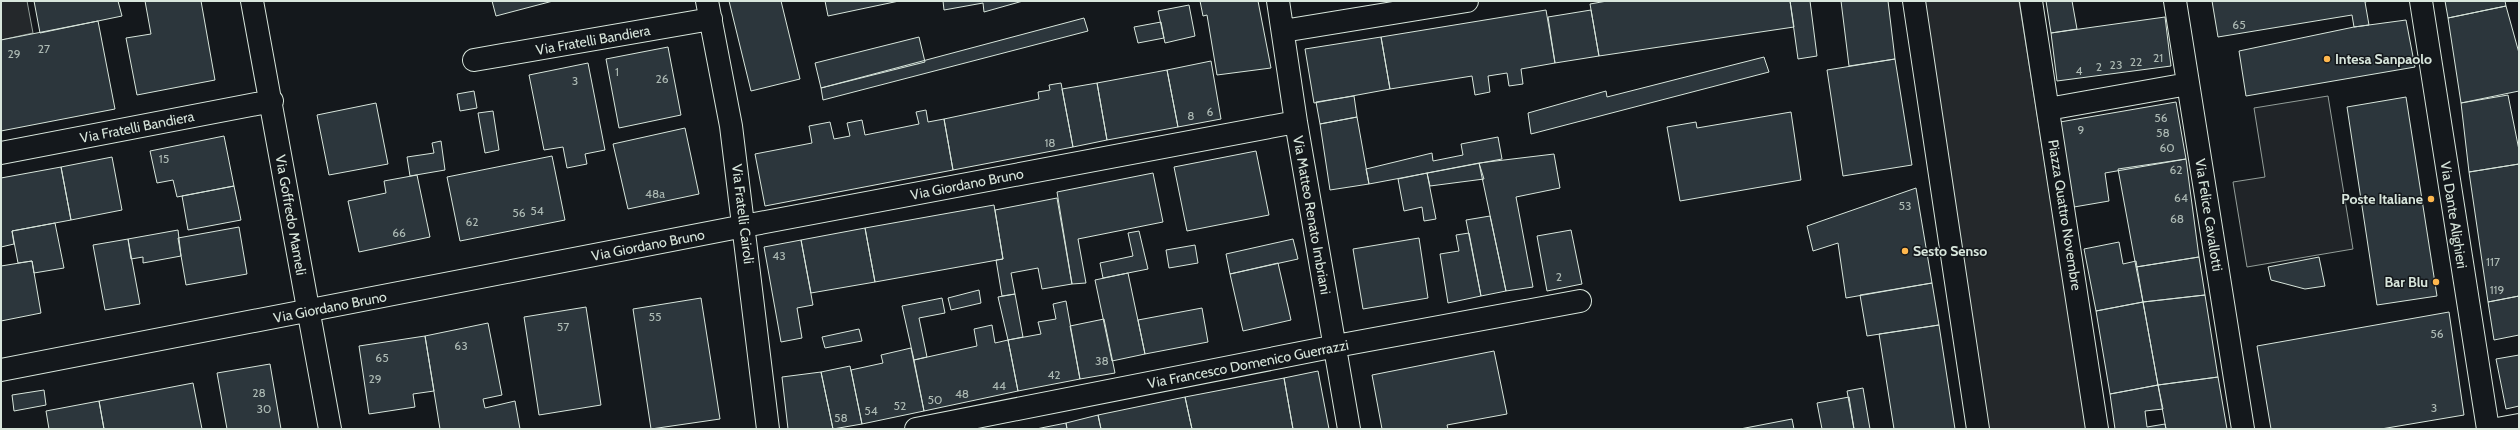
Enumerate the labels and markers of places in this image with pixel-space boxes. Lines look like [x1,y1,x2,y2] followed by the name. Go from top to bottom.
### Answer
[2335,50,2432,68] place label: Intesa Sanpaolo
[2322,54,2332,64] marker: Intesa Sanpaolo
[2341,190,2423,208] place label: Poste Italiane
[2426,194,2436,204] marker: Poste Italiane
[1913,242,1987,260] place label: Sesto Senso
[1900,246,1910,256] marker: Sesto Senso
[2384,273,2428,291] place label: Bar Blu
[2431,277,2441,287] marker: Bar Blu

